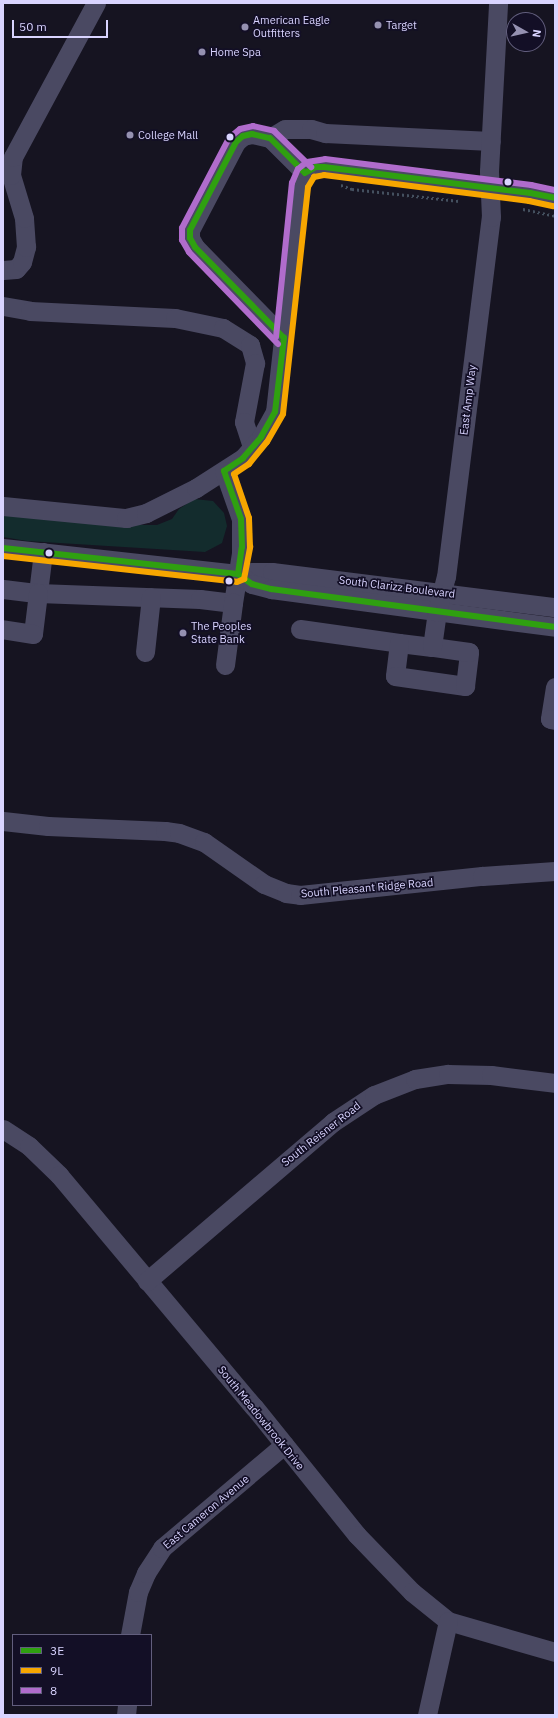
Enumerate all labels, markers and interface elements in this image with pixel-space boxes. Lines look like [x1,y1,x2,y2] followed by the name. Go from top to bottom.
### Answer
[14,12,110,38] scale bar
[506,12,546,52] north arrow
[253,14,330,40] place label: American Eagle Outfitters
[386,18,417,32] place label: Target
[19,19,47,34] text: 50 m
[373,20,383,30] marker: Target
[240,22,250,32] marker: American Eagle Outfitters
[529,29,544,38] text: N
[210,45,261,59] place label: Home Spa
[197,47,207,57] marker: Home Spa
[138,128,198,142] place label: College Mall
[125,130,135,140] marker: College Mall
[225,132,235,142] unlabelled marker
[503,177,513,187] unlabelled marker
[457,364,479,436] street label: East Amp Way
[44,548,54,558] unlabelled marker
[338,573,456,601] street label: South Clarizz Boulevard
[224,576,234,586] unlabelled marker
[191,620,252,646] place label: The Peoples State Bank
[178,628,188,638] marker: The Peoples State Bank
[300,876,434,900] street label: South Pleasant Ridge Road
[279,1099,363,1169] street label: South Reisner Road
[215,1363,307,1473] street label: South Meadowbrook Drive
[160,1472,252,1552] street label: East Cameron Avenue
[12,1634,152,1706] legend
[50,1643,64,1658] text: 3E
[50,1663,63,1678] text: 9L
[50,1683,57,1698] text: 8

